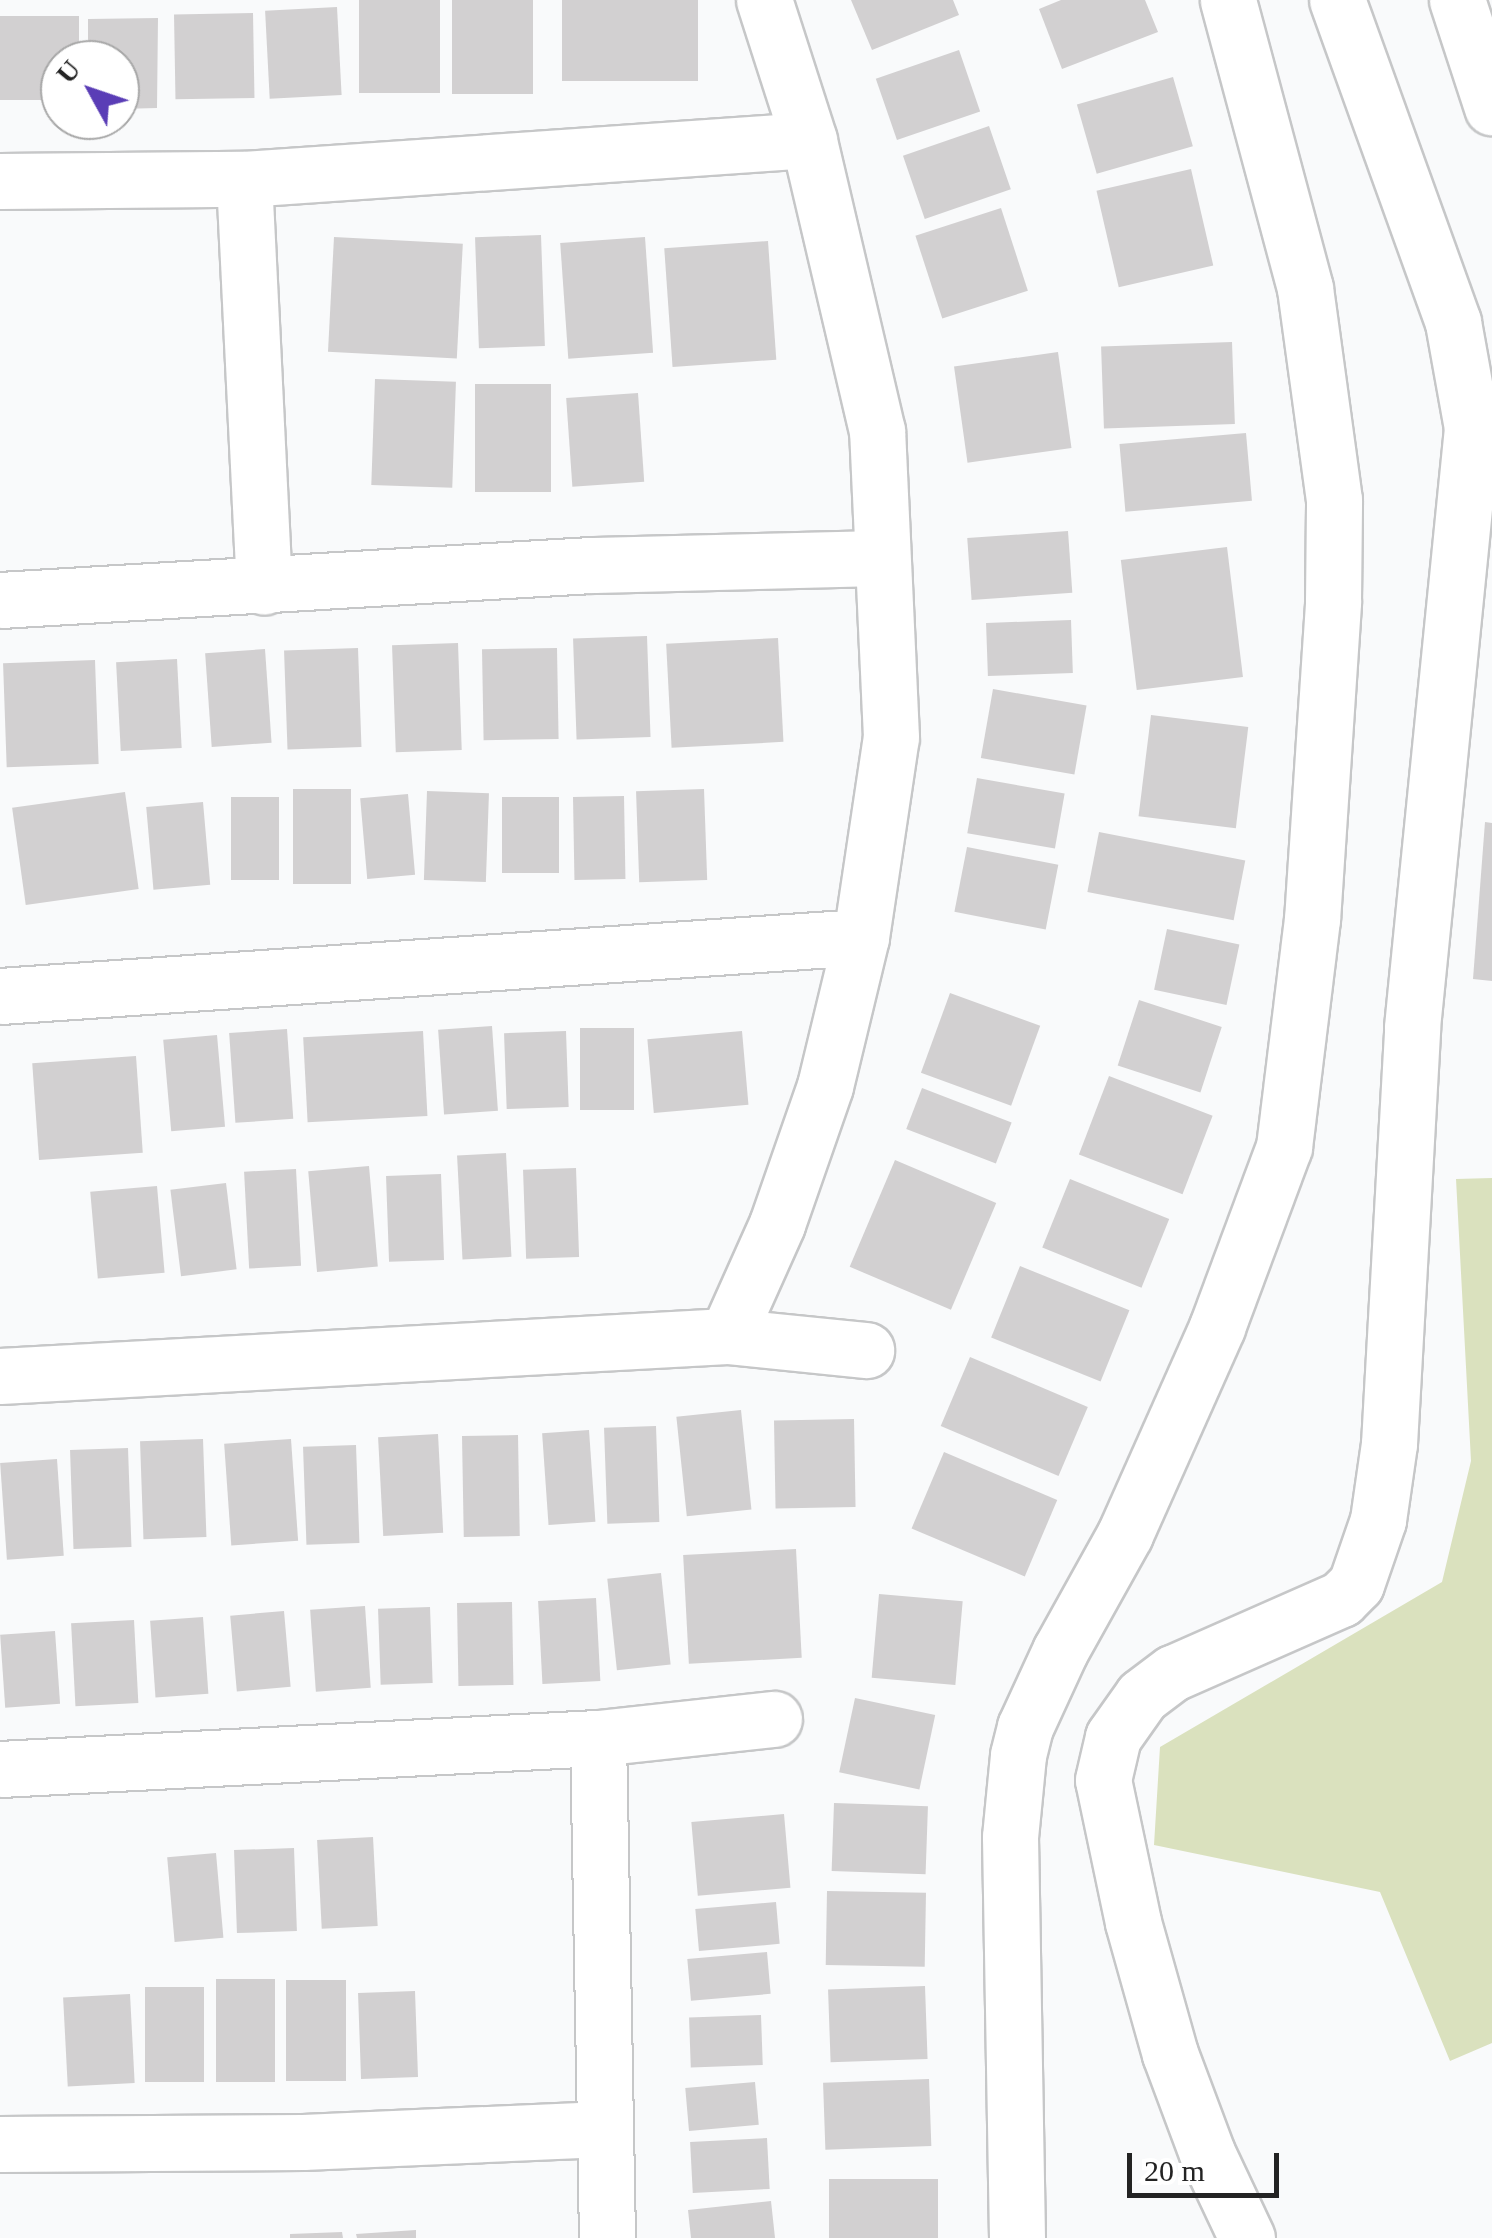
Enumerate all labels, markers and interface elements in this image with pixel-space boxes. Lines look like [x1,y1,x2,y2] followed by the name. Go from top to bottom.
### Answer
[40,40,140,140] north arrow
[50,54,87,89] text: U
[1132,2133,1284,2195] scale bar
[1144,2154,1205,2187] text: 20 m

